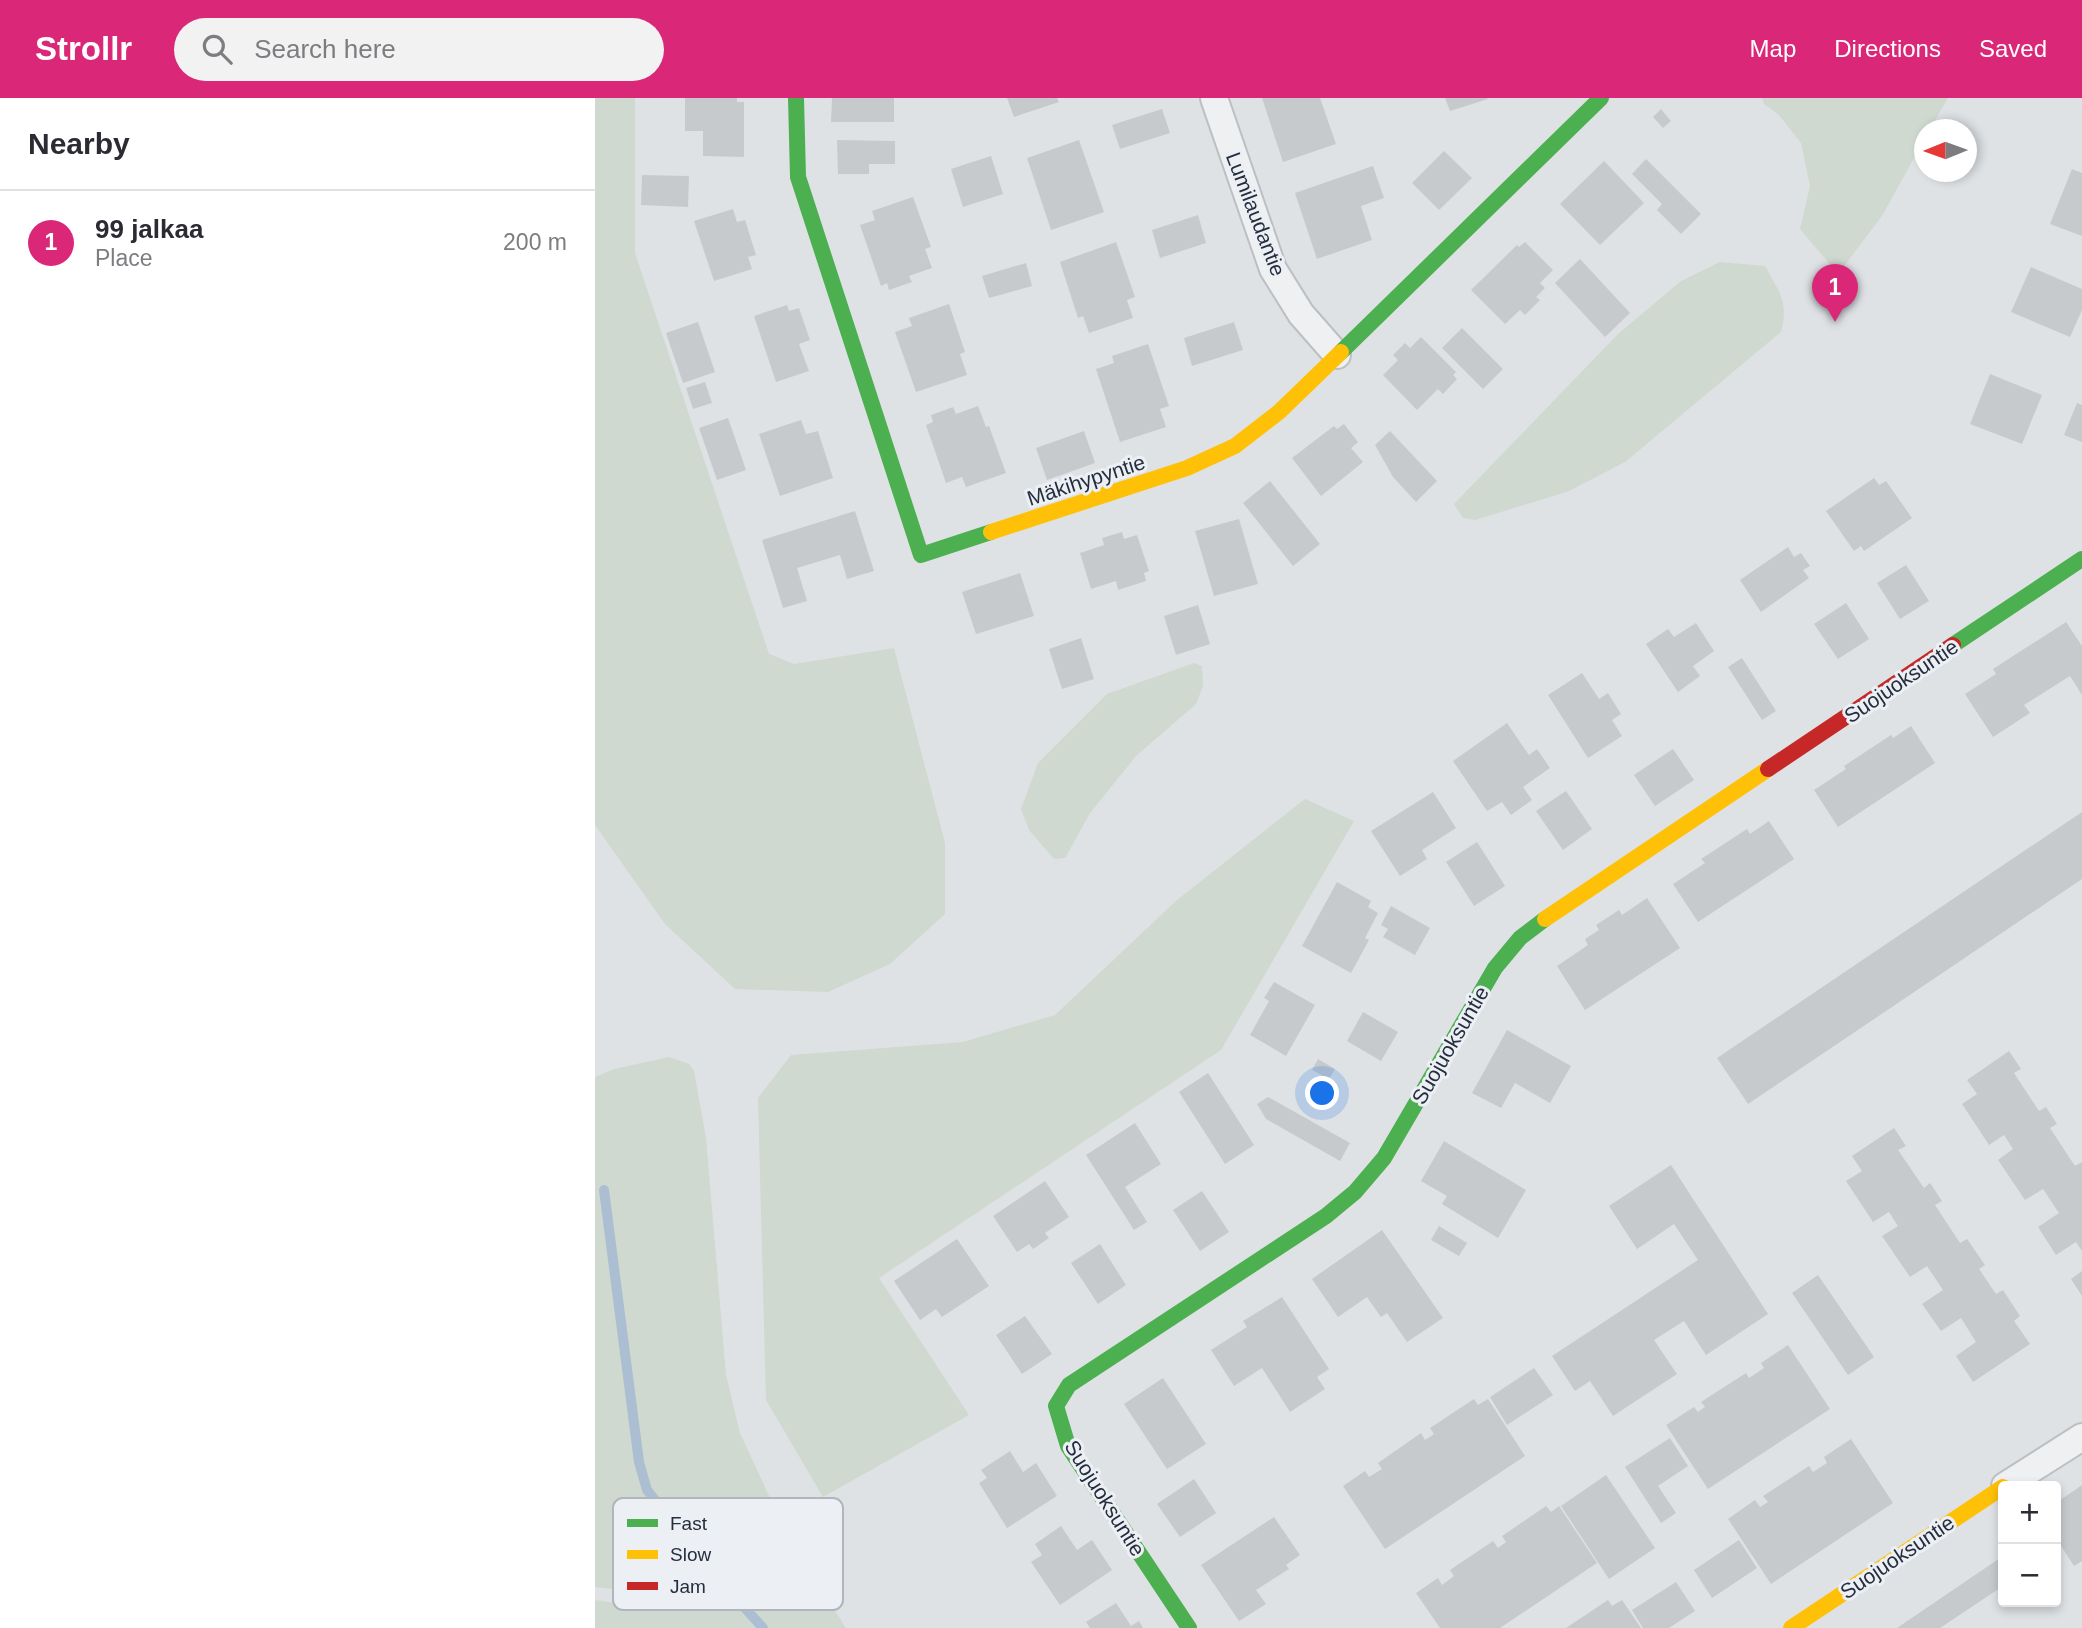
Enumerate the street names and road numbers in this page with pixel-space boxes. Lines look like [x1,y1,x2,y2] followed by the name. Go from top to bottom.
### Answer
[1222,149,1290,279] street label: Lumilaudantie
[1024,450,1148,510] street label: Mäkihypyntie
[1840,635,1962,727] street label: Suojuoksuntie
[1407,982,1493,1108] street label: Suojuoksuntie
[1060,1436,1150,1560] street label: Suojuoksuntie
[1836,1511,1958,1603] street label: Suojuoksuntie

